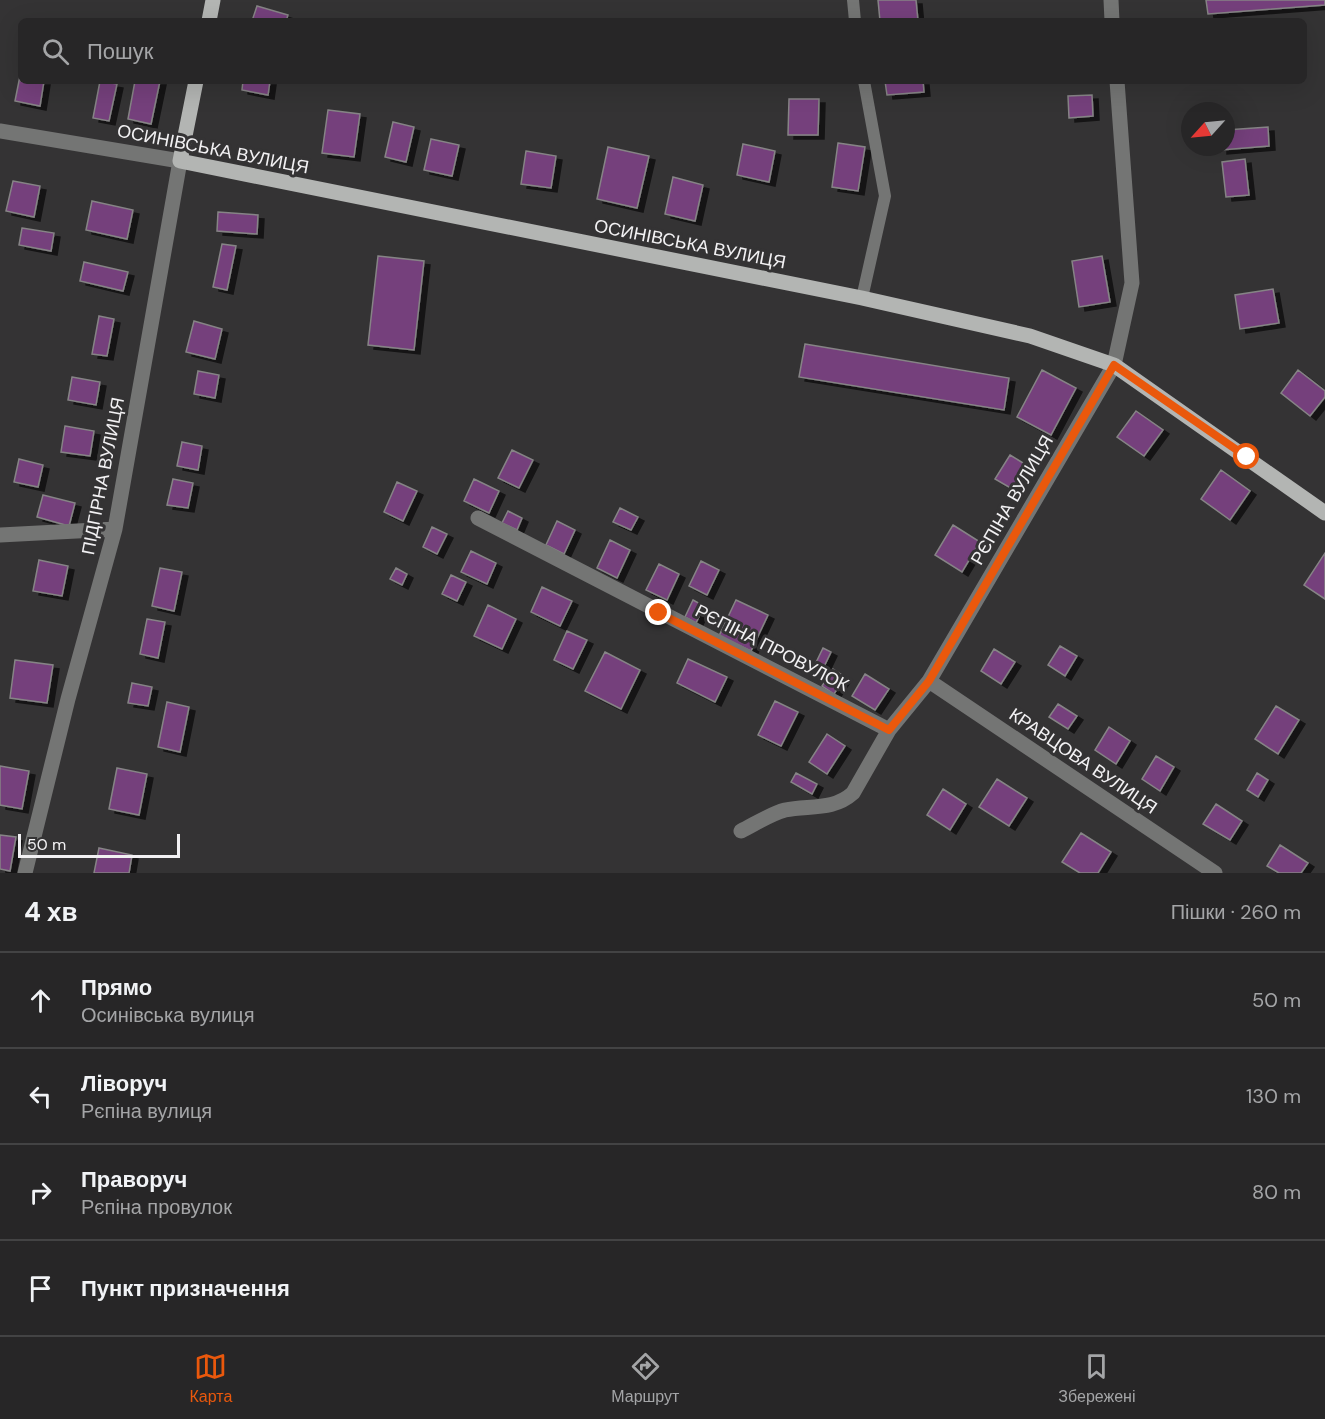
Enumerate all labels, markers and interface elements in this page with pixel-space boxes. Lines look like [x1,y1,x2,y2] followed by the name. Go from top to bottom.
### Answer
[18,18,1307,84] search box
[39,35,72,68] icon: search
[87,37,153,66] text: Пошук
[1181,102,1235,156] north arrow
[115,119,311,179] street label: ОСИНІВСЬКА ВУЛИЦЯ
[592,214,788,274] street label: ОСИНІВСЬКА ВУЛИЦЯ
[76,395,130,557] street label: ПІДГІРНА ВУЛИЦЯ
[965,431,1059,569] street label: РЄПІНА ВУЛИЦЯ
[1233,443,1259,469] route start
[645,599,671,625] route end
[691,599,854,697] street label: РЄПІНА ПРОВУЛОК
[1004,702,1162,820] street label: КРАВЦОВА ВУЛИЦЯ
[18,831,180,858] scale bar
[27,834,66,855] text: 50 m
[24,895,77,929] text: 4 хв
[1171,899,1301,925] text: Пішки · 260 m
[81,973,152,1002] text: Прямо
[24,984,57,1017] icon: ahead
[1252,987,1301,1013] text: 50 m
[81,1002,255,1028] text: Осинівська вулиця
[81,1069,167,1098] text: Ліворуч
[24,1080,57,1113] icon: left
[1246,1083,1301,1109] text: 130 m
[81,1098,212,1124] text: Рєпіна вулиця
[81,1165,187,1194] text: Праворуч
[24,1176,57,1209] icon: right
[1252,1179,1301,1205] text: 80 m
[81,1194,232,1220] text: Рєпіна провулок
[24,1272,57,1305] icon: arrive
[81,1274,290,1303] text: Пункт призначення
[189,1350,232,1407] tab: Карта
[611,1350,679,1407] tab: Маршрут
[1058,1350,1136,1407] tab: Збережені

